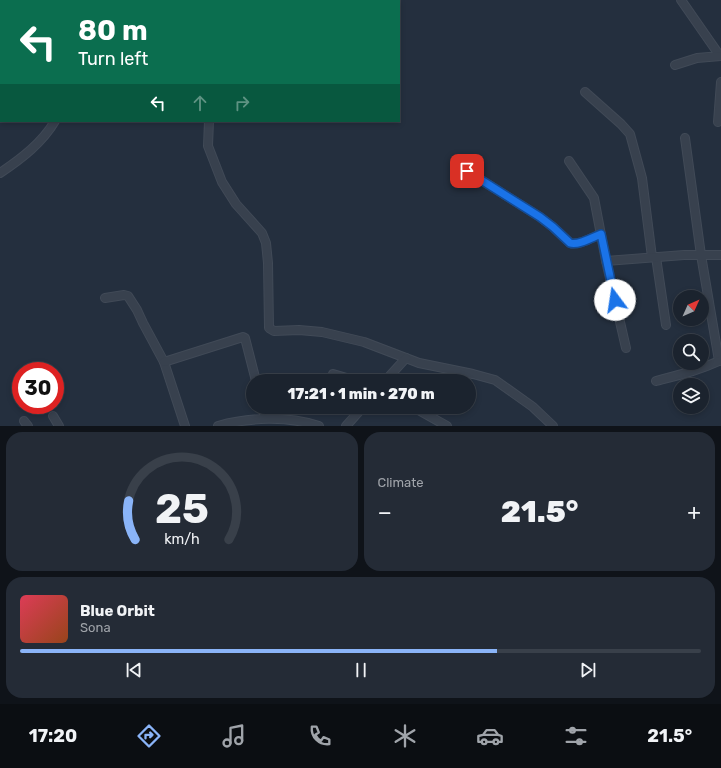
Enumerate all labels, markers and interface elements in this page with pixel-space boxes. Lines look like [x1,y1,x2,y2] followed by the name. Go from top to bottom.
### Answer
[78,14,148,47] text: 80 m
[12,16,64,68] icon: left
[78,48,148,70] text: Turn left
[147,92,169,114] icon: left
[189,92,211,114] icon: ahead
[231,92,253,114] icon: right
[450,154,484,188] pin
[456,160,478,182] icon: arrive
[594,279,636,321] position arrow
[673,290,709,326] north arrow
[673,290,709,414] map controls
[673,334,709,370] button: search
[12,362,64,414] speed limit sign: 30
[673,378,709,414] button: layers
[287,385,435,403] text: 17:21 · 1 min · 270 m
[378,475,424,490] text: Climate
[155,483,209,532] text: 25
[501,494,578,530] text: 21.5°
[378,499,392,526] text: −
[687,499,701,526] text: +
[164,530,200,547] text: km/h
[80,602,155,620] text: Blue Orbit
[80,620,111,635] text: Sona
[123,659,145,681] icon: previous
[350,659,372,681] icon: pause
[577,659,599,681] icon: next
[135,722,163,750] icon: directions
[220,722,248,750] icon: music
[306,722,334,750] icon: phone
[391,722,419,750] icon: climate
[476,722,504,750] icon: car
[562,722,590,750] icon: filters
[29,725,77,747] text: 17:20
[647,725,692,747] text: 21.5°

